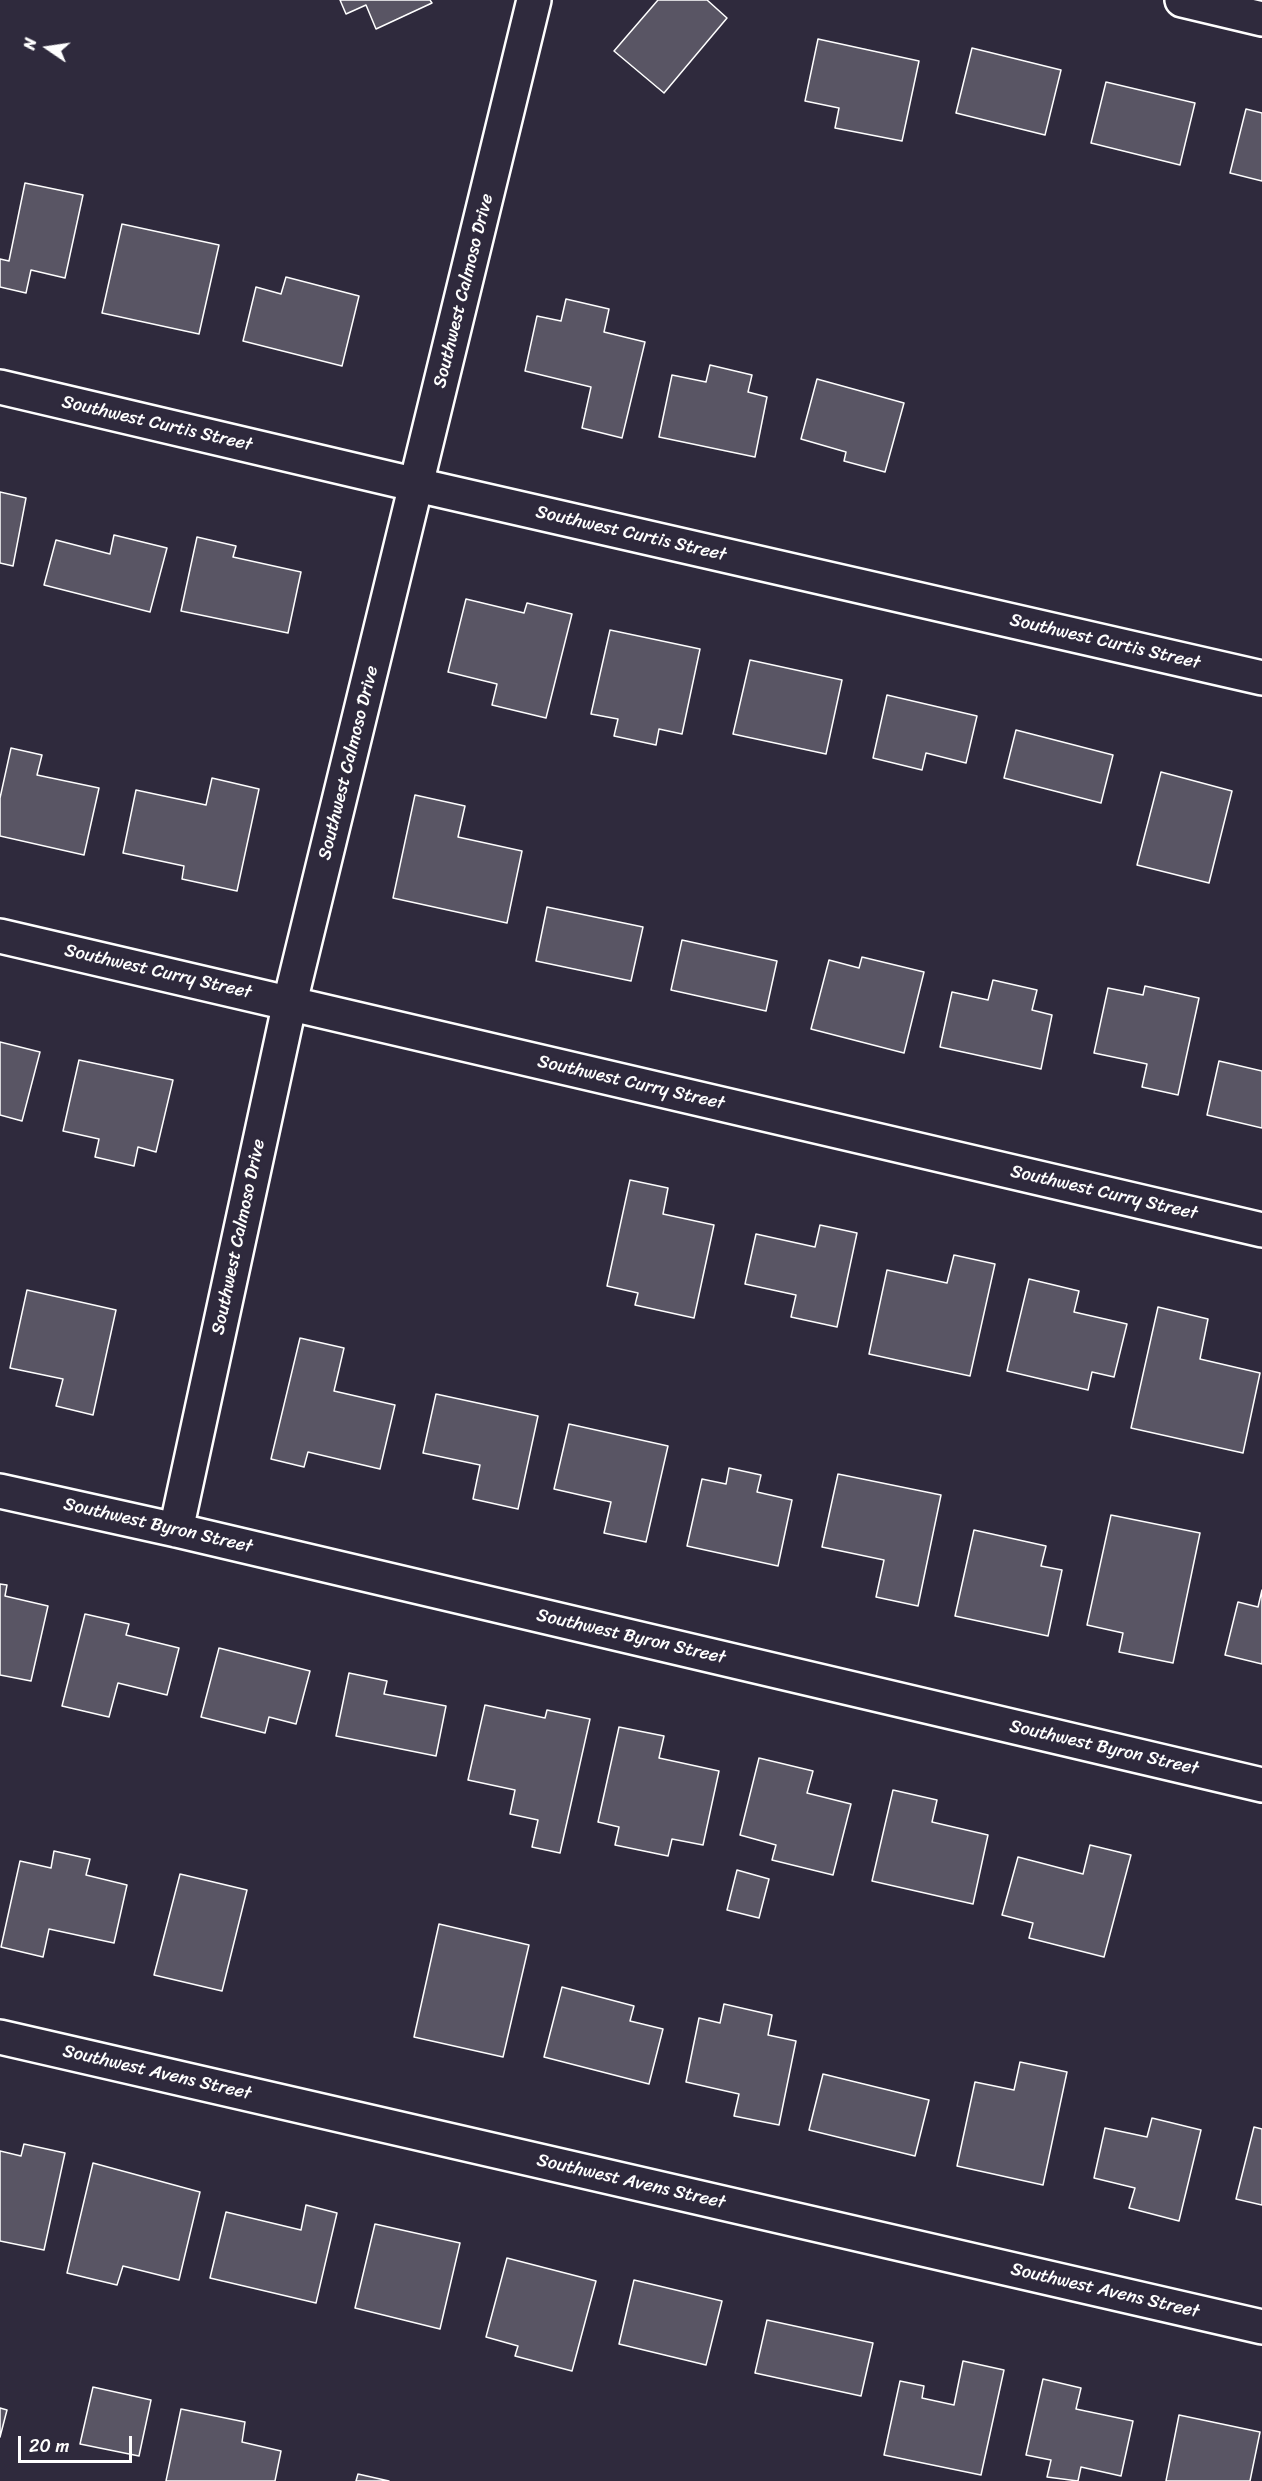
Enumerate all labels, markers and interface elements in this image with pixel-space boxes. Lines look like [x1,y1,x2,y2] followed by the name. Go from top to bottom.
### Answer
[18,18,78,78] north arrow
[15,35,45,53] text: N
[429,192,499,390] street label: Southwest Calmoso Drive
[60,392,254,456] street label: Southwest Curtis Street
[534,502,728,566] street label: Southwest Curtis Street
[1008,610,1202,674] street label: Southwest Curtis Street
[314,664,384,862] street label: Southwest Calmoso Drive
[62,940,254,1004] street label: Southwest Curry Street
[535,1051,727,1115] street label: Southwest Curry Street
[208,1137,270,1337] street label: Southwest Calmoso Drive
[1008,1161,1200,1225] street label: Southwest Curry Street
[61,1494,255,1558] street label: Southwest Byron Street
[534,1605,728,1669] street label: Southwest Byron Street
[1007,1716,1201,1780] street label: Southwest Byron Street
[61,2041,253,2105] street label: Southwest Avens Street
[535,2150,727,2214] street label: Southwest Avens Street
[1009,2259,1201,2323] street label: Southwest Avens Street
[21,2424,135,2462] scale bar
[29,2430,69,2462] text: 20 m

